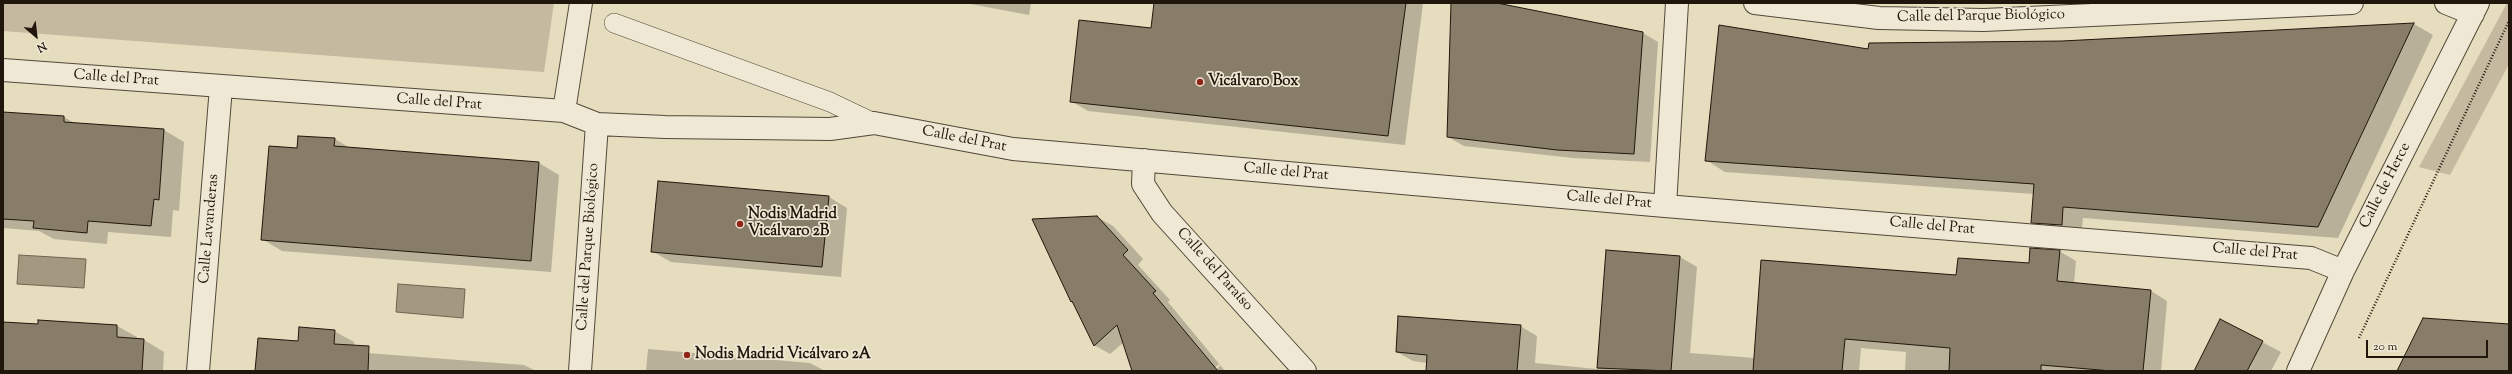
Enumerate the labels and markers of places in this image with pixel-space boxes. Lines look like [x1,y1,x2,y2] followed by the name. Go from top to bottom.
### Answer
[1208,73,1298,91] place label: Vicálvaro Box
[1195,77,1205,87] marker: Vicálvaro Box
[748,206,837,241] place label: Nodis Madrid Vicálvaro 2B
[735,219,745,229] marker: Nodis Madrid Vicálvaro 2B
[695,346,871,364] place label: Nodis Madrid Vicálvaro 2A
[682,350,692,360] marker: Nodis Madrid Vicálvaro 2A

